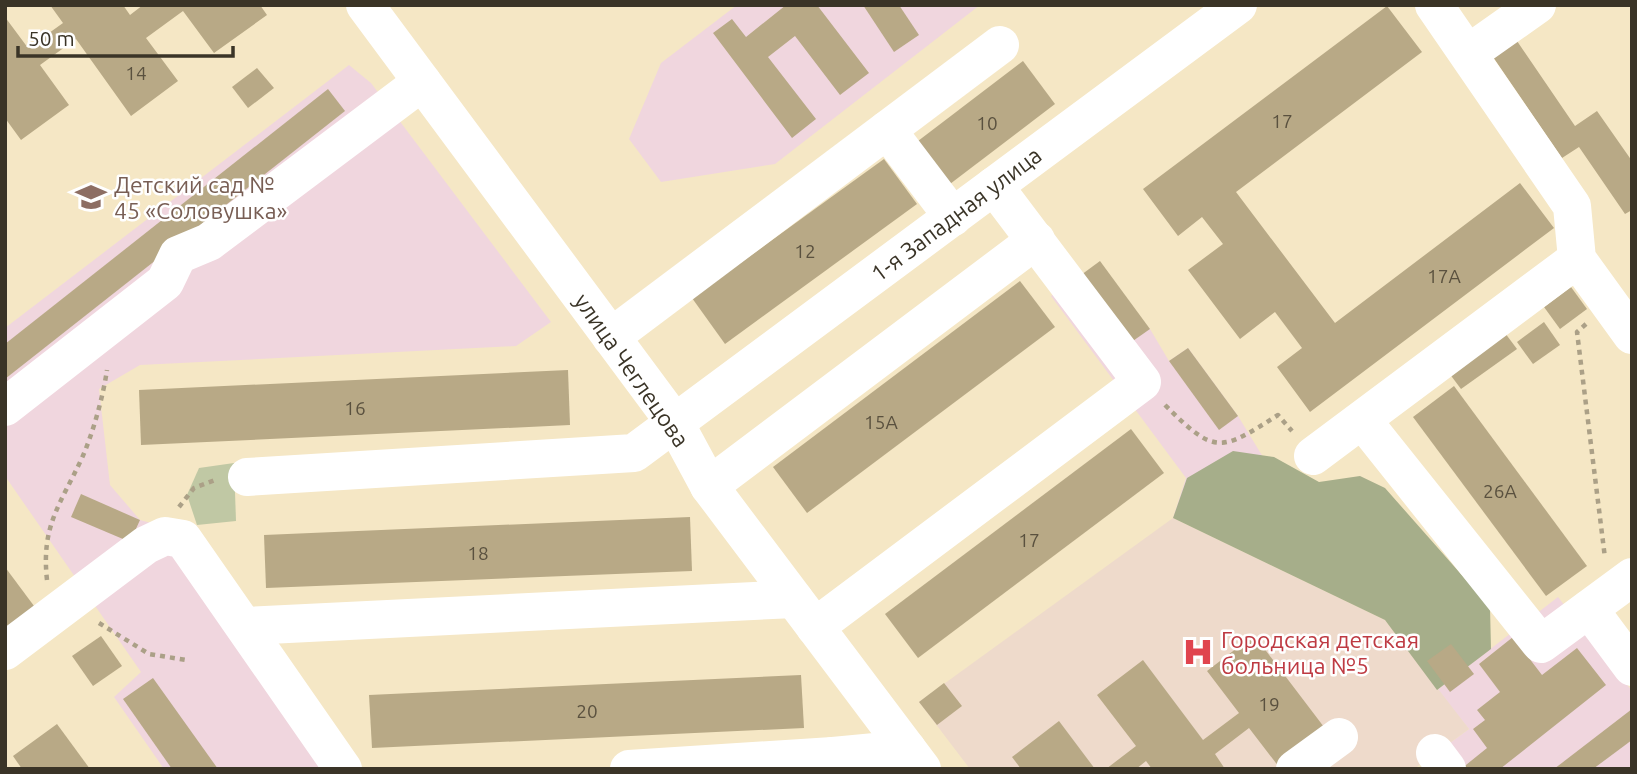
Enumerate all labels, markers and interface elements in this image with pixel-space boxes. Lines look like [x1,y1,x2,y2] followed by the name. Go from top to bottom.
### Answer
[18,14,233,58] scale bar
[28,26,75,50] text: 50 m
[125,62,147,84] house number: 14
[1271,110,1293,132] house number: 17
[976,112,998,134] house number: 10
[866,142,1046,286] street label: 1-я Западная улица
[114,172,287,223] place label: Детский сад № 45 «Соловушка»
[74,180,108,214] school or university icon: Детский сад № 45 «Соловушка»
[794,240,816,262] house number: 12
[1427,265,1462,287] house number: 17А
[570,289,694,451] street label: улица Чеглецова
[344,397,366,419] house number: 16
[864,411,899,433] house number: 15А
[1483,480,1518,502] house number: 26А
[1018,529,1040,551] house number: 17
[467,542,489,564] house number: 18
[1221,627,1419,678] place label: Городская детская больница №5
[1181,635,1215,669] hospital icon: Городская детская больница №5
[1258,693,1280,715] house number: 19
[576,700,598,722] house number: 20

